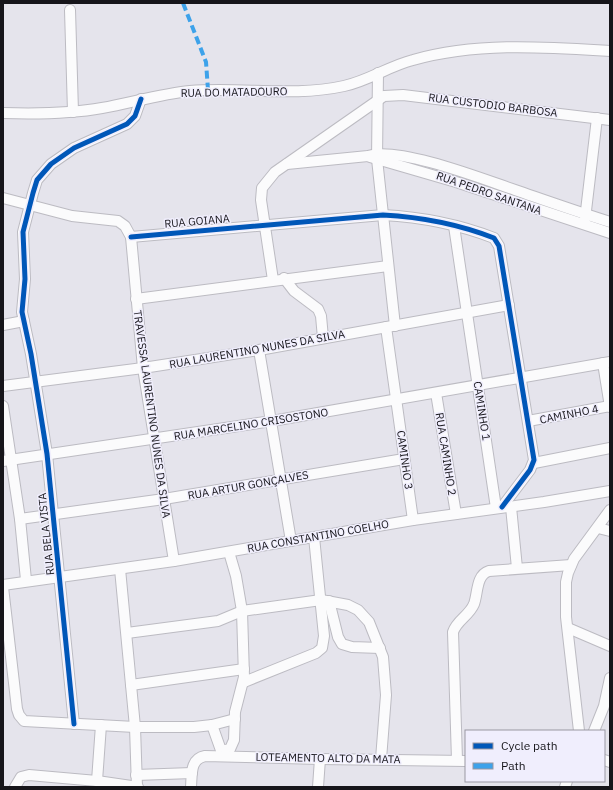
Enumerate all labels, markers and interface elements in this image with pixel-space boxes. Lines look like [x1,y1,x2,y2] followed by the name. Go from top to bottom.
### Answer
[180,84,288,100] street label: RUA DO MATADOURO
[428,90,558,120] street label: RUA CUSTODIO BARBOSA
[435,168,543,218] street label: RUA PEDRO SANTANA
[164,211,230,231] street label: RUA GOIANA
[130,309,174,519] street label: TRAVESSA LAURENTINO NUNES DA SILVA
[168,327,346,371] street label: RUA LAURENTINO NUNES DA SILVA
[470,380,494,442] street label: CAMINHO 1
[538,401,600,427] street label: CAMINHO 4
[173,405,329,443] street label: RUA MARCELINO CRISOSTONO
[433,412,459,496] street label: RUA CAMINHO 2
[394,429,416,491] street label: CAMINHO 3
[186,467,310,503] street label: RUA ARTUR GONÇALVES
[35,492,57,576] street label: RUA BELA VISTA
[246,517,390,555] street label: RUA CONSTANTINO COELHO
[465,730,605,782] legend
[501,738,558,753] text: Cycle path
[255,750,401,766] street label: LOTEAMENTO ALTO DA MATA
[501,758,526,773] text: Path

